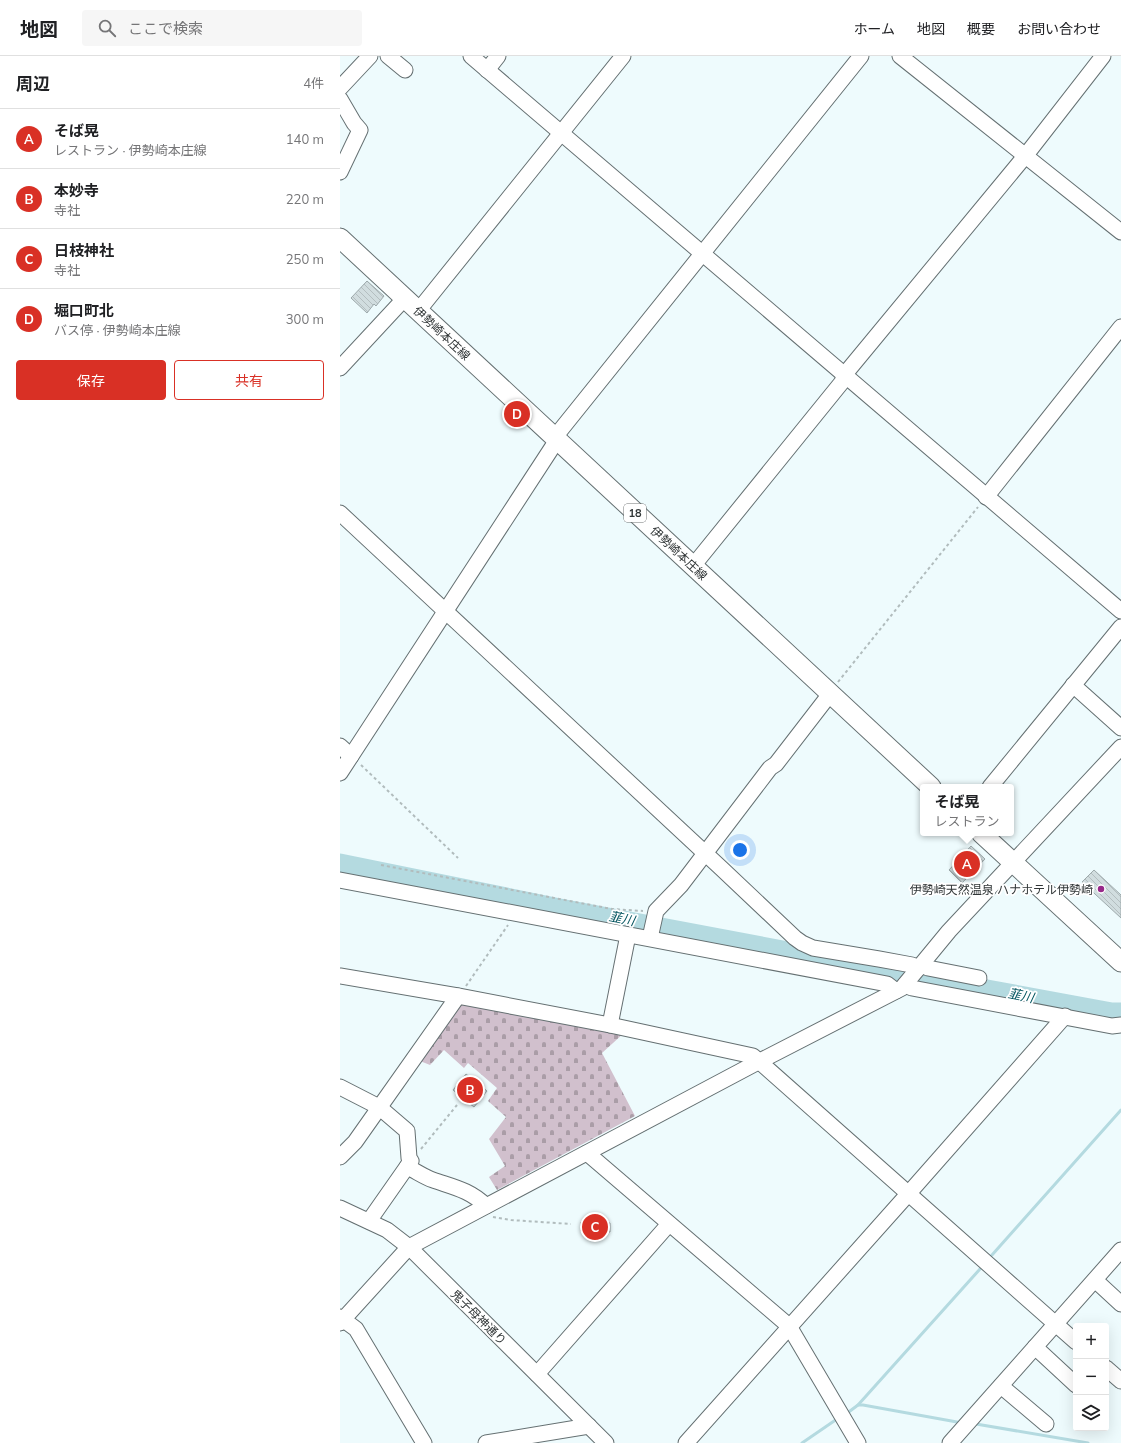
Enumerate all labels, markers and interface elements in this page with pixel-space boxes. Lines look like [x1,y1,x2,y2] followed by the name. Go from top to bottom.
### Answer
[82,10,362,46] search box
[20,17,58,41] text: 地図
[96,17,118,39] icon: search
[128,19,203,38] text: ここで検索
[853,20,895,38] text: ホーム
[917,20,945,38] text: 地図
[967,20,995,38] text: 概要
[1017,20,1101,38] text: お問い合わせ
[16,73,50,94] text: 周辺
[303,75,324,91] text: 4件
[54,121,99,140] text: そば晃
[24,131,34,147] text: A
[286,131,324,147] text: 140 m
[54,142,207,158] text: レストラン · 伊勢崎本庄線
[54,181,99,200] text: 本妙寺
[25,191,33,207] text: B
[286,191,324,207] text: 220 m
[54,202,80,218] text: 寺社
[54,241,114,260] text: 日枝神社
[25,251,33,267] text: C
[286,251,324,267] text: 250 m
[54,262,80,278] text: 寺社
[54,301,114,320] text: 堀口町北
[411,303,473,363] street label: 伊勢崎本庄線
[24,311,34,327] text: D
[286,311,324,327] text: 300 m
[54,322,181,338] text: バス停 · 伊勢崎本庄線
[16,360,166,400] button: 保存
[174,360,324,400] button: 共有
[504,399,530,429] pin: D
[624,504,646,522] road number: 18
[648,523,710,583] street label: 伊勢崎本庄線
[920,784,1014,836] popup
[934,792,980,811] text: そば晃
[934,813,1000,829] text: レストラン
[730,840,750,860] your location
[954,849,980,879] pin: A
[910,882,1093,897] place label: 伊勢崎天然温泉 ハナホテル伊勢崎
[1096,884,1106,894] marker: 伊勢崎天然温泉 ハナホテル伊勢崎
[608,908,638,929] water label: 韮川
[1007,985,1037,1006] water label: 韮川
[457,1075,483,1105] pin: B
[582,1212,608,1242] pin: C
[448,1286,510,1348] street label: 鬼子母神通り
[1073,1323,1109,1431] map controls
[1073,1323,1109,1359] button: +
[1073,1359,1109,1395] button: −
[1073,1395,1109,1431] button: layers

